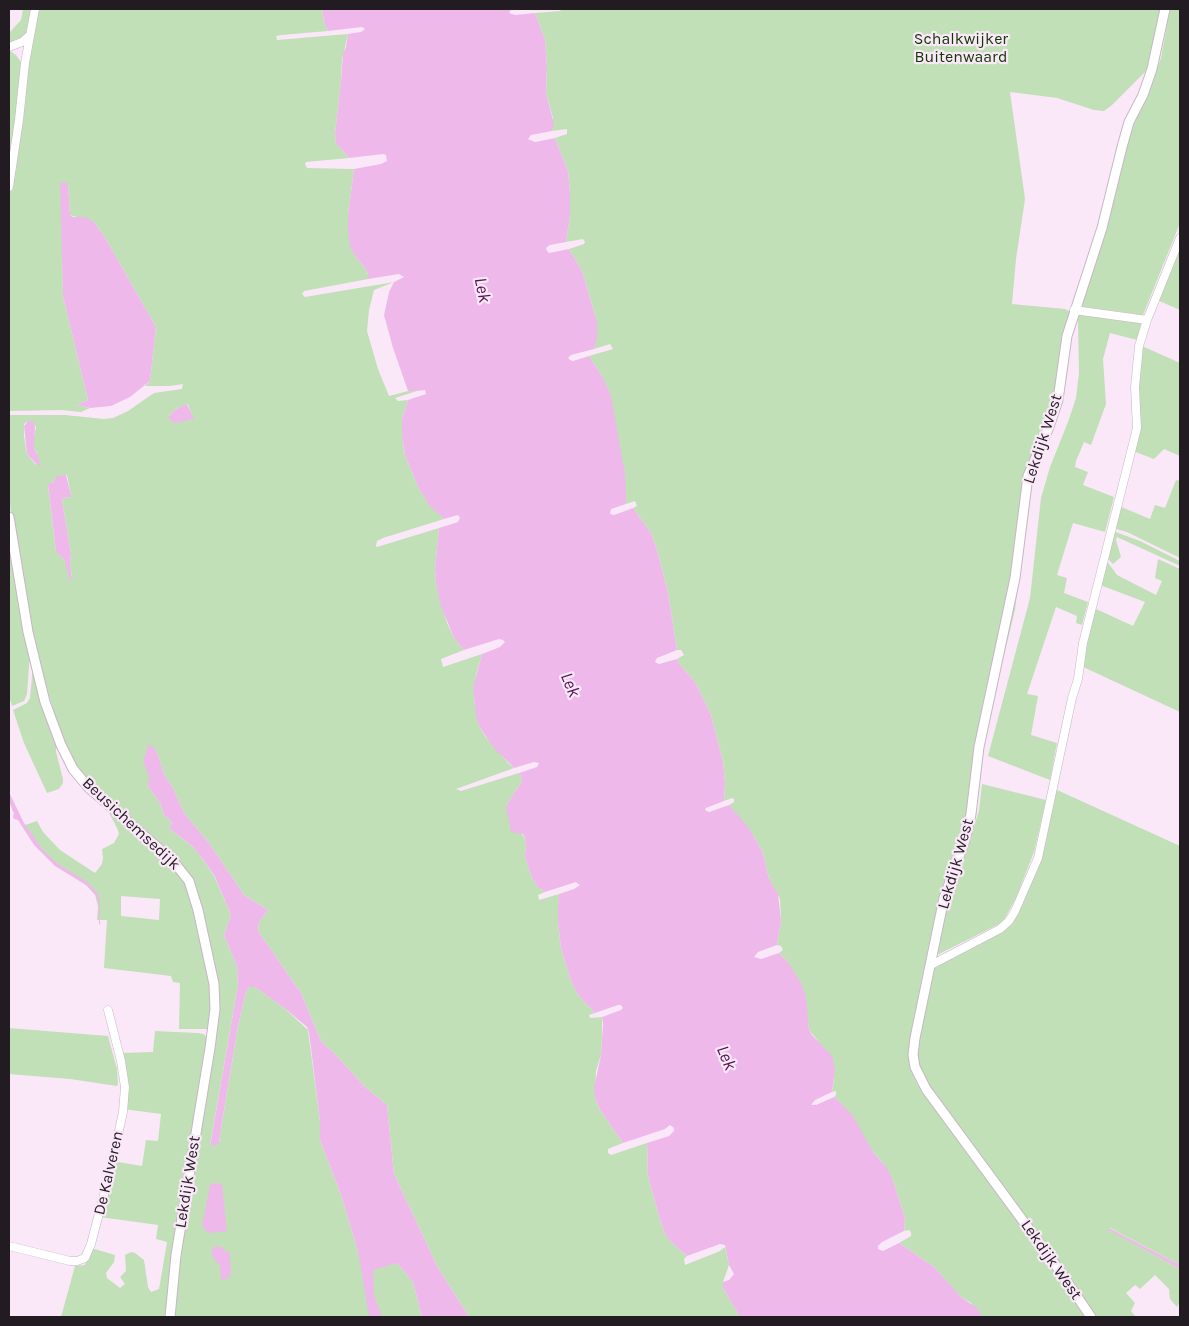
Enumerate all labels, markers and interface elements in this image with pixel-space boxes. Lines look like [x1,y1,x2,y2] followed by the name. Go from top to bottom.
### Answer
[914,29,1008,67] park label: Schalkwijker Buitenwaard
[469,276,495,304] water label: Lek
[1019,392,1067,486] street label: Lekdijk West
[555,669,585,701] water label: Lek
[78,774,184,874] street label: Beusichemsedijk
[934,817,978,911] street label: Lekdijk West
[711,1042,741,1074] water label: Lek
[90,1129,128,1217] street label: De Kalveren
[171,1134,205,1230] street label: Lekdijk West
[1016,1216,1086,1304] street label: Lekdijk West

